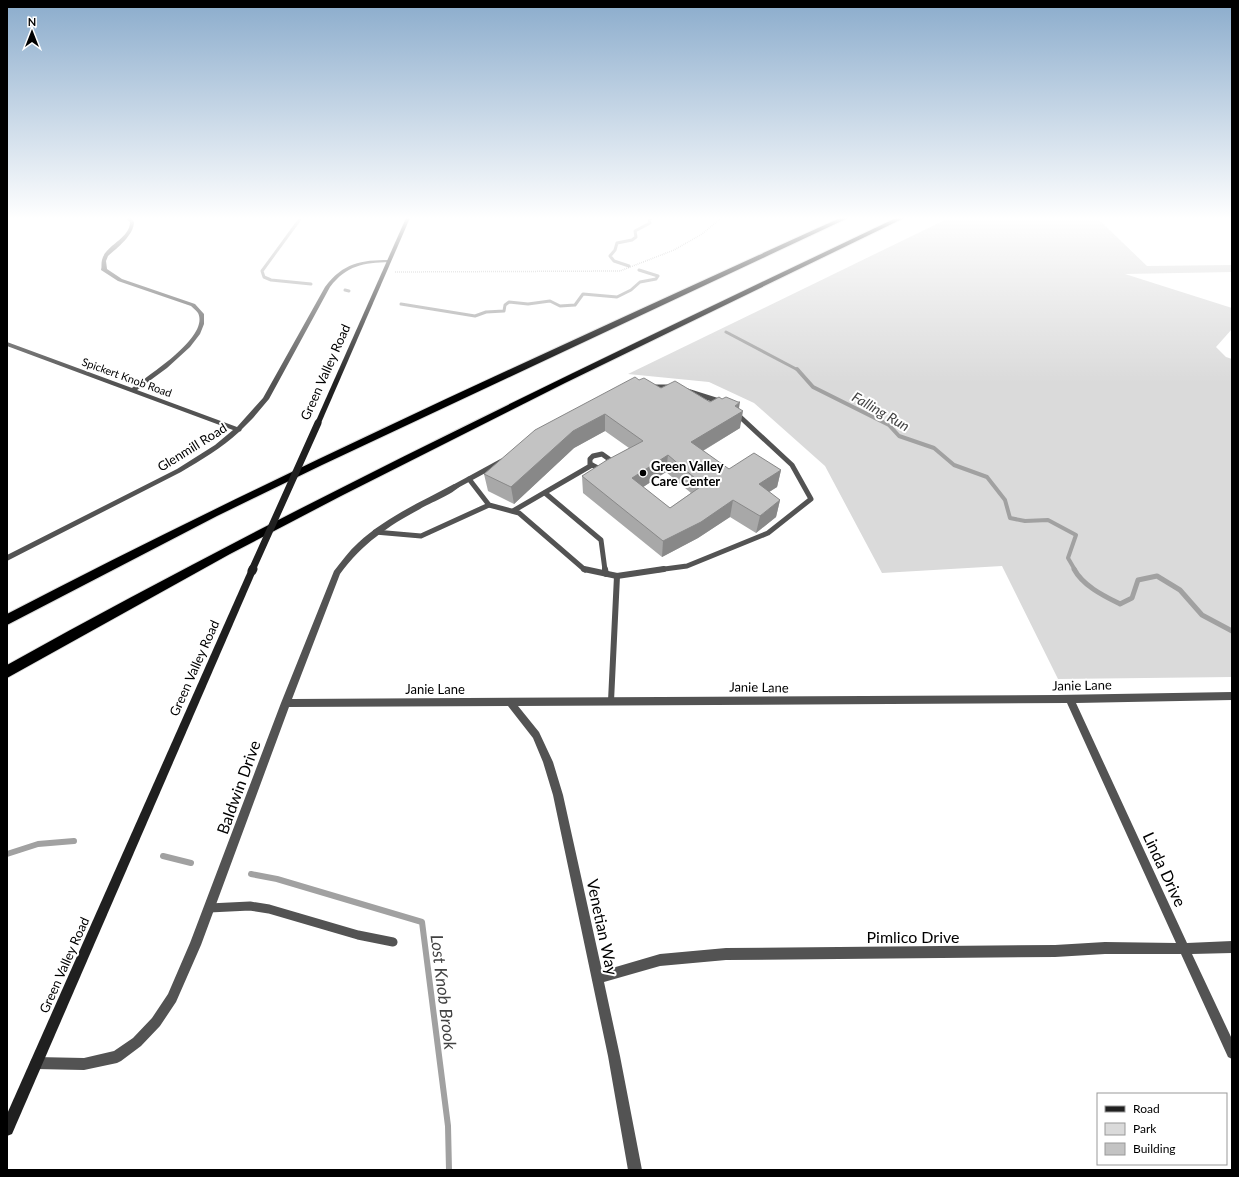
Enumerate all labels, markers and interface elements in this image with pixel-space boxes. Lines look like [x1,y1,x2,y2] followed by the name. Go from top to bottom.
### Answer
[12,12,52,52] north arrow
[28,15,36,28] text: N
[297,322,353,422] street label: Green Valley Road
[80,355,174,399] street label: Spickert Knob Road
[849,388,913,434] water label: Falling Run
[154,419,230,475] street label: Glenmill Road
[651,458,724,489] place label: Green Valley Care Center
[638,468,648,478] marker: Green Valley Care Center
[166,618,222,718] street label: Green Valley Road
[1052,676,1112,694] street label: Janie Lane
[729,678,789,696] street label: Janie Lane
[405,681,465,697] street label: Janie Lane
[212,737,264,837] street label: Baldwin Drive
[1139,829,1191,909] street label: Linda Drive
[584,877,623,977] street label: Venetian Way
[36,915,92,1015] street label: Green Valley Road
[867,927,959,946] street label: Pimlico Drive
[427,933,462,1052] water label: Lost Knob Brook
[1097,1093,1227,1165] legend
[1133,1101,1160,1116] text: Road
[1133,1121,1157,1136] text: Park
[1133,1141,1176,1156] text: Building

